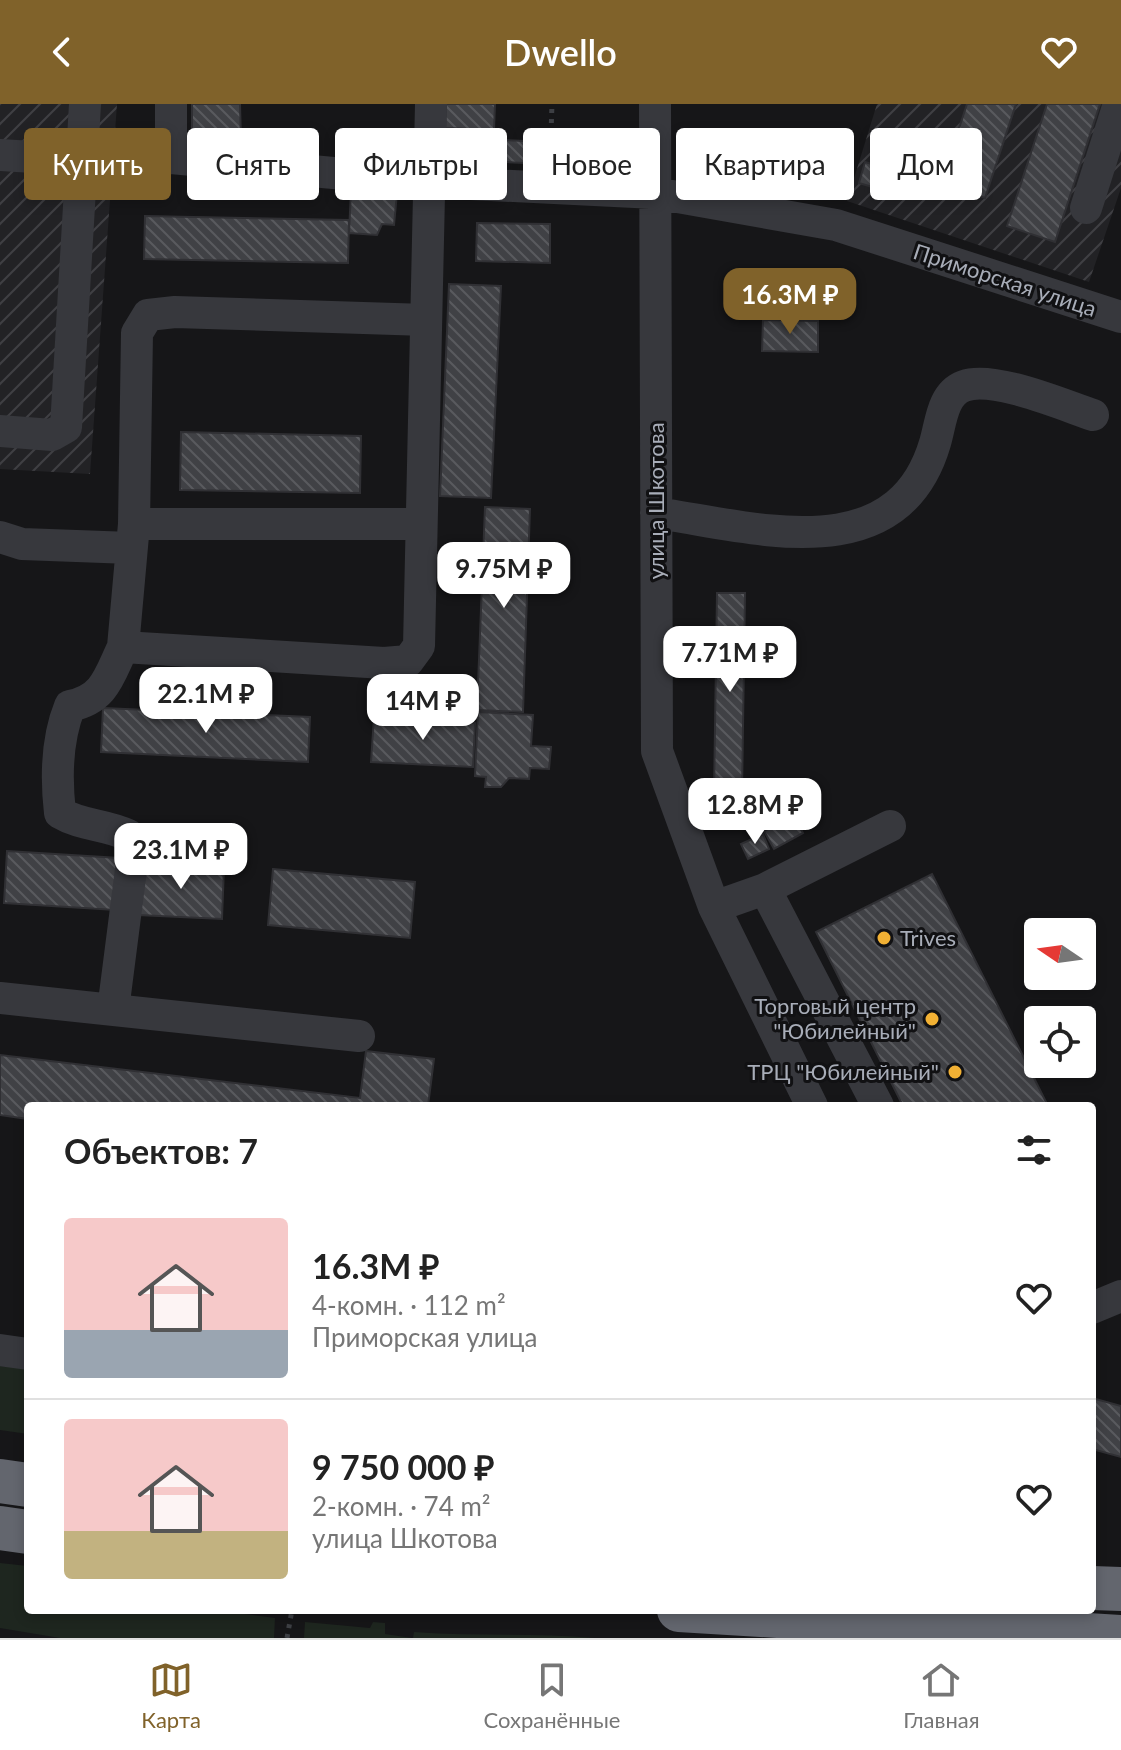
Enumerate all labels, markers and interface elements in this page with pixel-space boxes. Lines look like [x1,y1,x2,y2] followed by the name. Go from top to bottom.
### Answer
[40,30,84,74] icon: back
[504,30,617,74] text: Dwello
[1037,30,1081,74] icon: heart
[24,128,171,200] chip: Купить
[187,128,319,200] chip: Снять
[335,128,507,200] chip: Фильтры
[523,128,660,200] chip: Новое
[676,128,854,200] chip: Квартира
[870,128,982,200] chip: Дом
[910,237,1100,322] street label: Приморская улица
[716,268,864,336] pin: 16.3M ₽
[741,278,839,310] text: 16.3M ₽
[642,422,669,580] street label: улица Шкотова
[430,542,578,610] pin: 9.75M ₽
[455,552,553,584] text: 9.75M ₽
[656,626,804,694] pin: 7.71M ₽
[681,636,779,668] text: 7.71M ₽
[132,667,280,735] pin: 22.1M ₽
[367,674,479,742] pin: 14M ₽
[157,677,255,709] text: 22.1M ₽
[385,684,461,716] text: 14M ₽
[681,778,829,846] pin: 12.8M ₽
[706,788,804,820] text: 12.8M ₽
[107,823,255,891] pin: 23.1M ₽
[132,833,230,865] text: 23.1M ₽
[1024,918,1096,990] north arrow
[1024,918,1096,1078] map controls
[900,924,956,951] place label: Trives
[875,929,893,947] marker: Trives
[754,992,916,1044] place label: Торговый центр "Юбилейный"
[1024,1006,1096,1078] button: locate
[923,1010,941,1028] marker: Торговый центр "Юбилейный"
[747,1058,939,1085] place label: ТРЦ "Юбилейный"
[946,1063,964,1081] marker: ТРЦ "Юбилейный"
[1012,1128,1056,1172] icon: filters
[64,1130,258,1171] text: Объектов: 7
[312,1245,439,1286] text: 16.3M ₽
[128,1250,224,1346] icon: home
[1012,1276,1056,1320] icon: heart
[312,1289,506,1321] text: 4-комн. · 112 m²
[312,1321,537,1353] text: Приморская улица
[312,1446,495,1487] text: 9 750 000 ₽
[128,1451,224,1547] icon: home
[1012,1477,1056,1521] icon: heart
[312,1490,491,1522] text: 2-комн. · 74 m²
[312,1522,498,1554] text: улица Шкотова
[141,1658,201,1733] tab: Карта
[484,1658,620,1733] tab: Сохранённые
[903,1658,980,1733] tab: Главная

